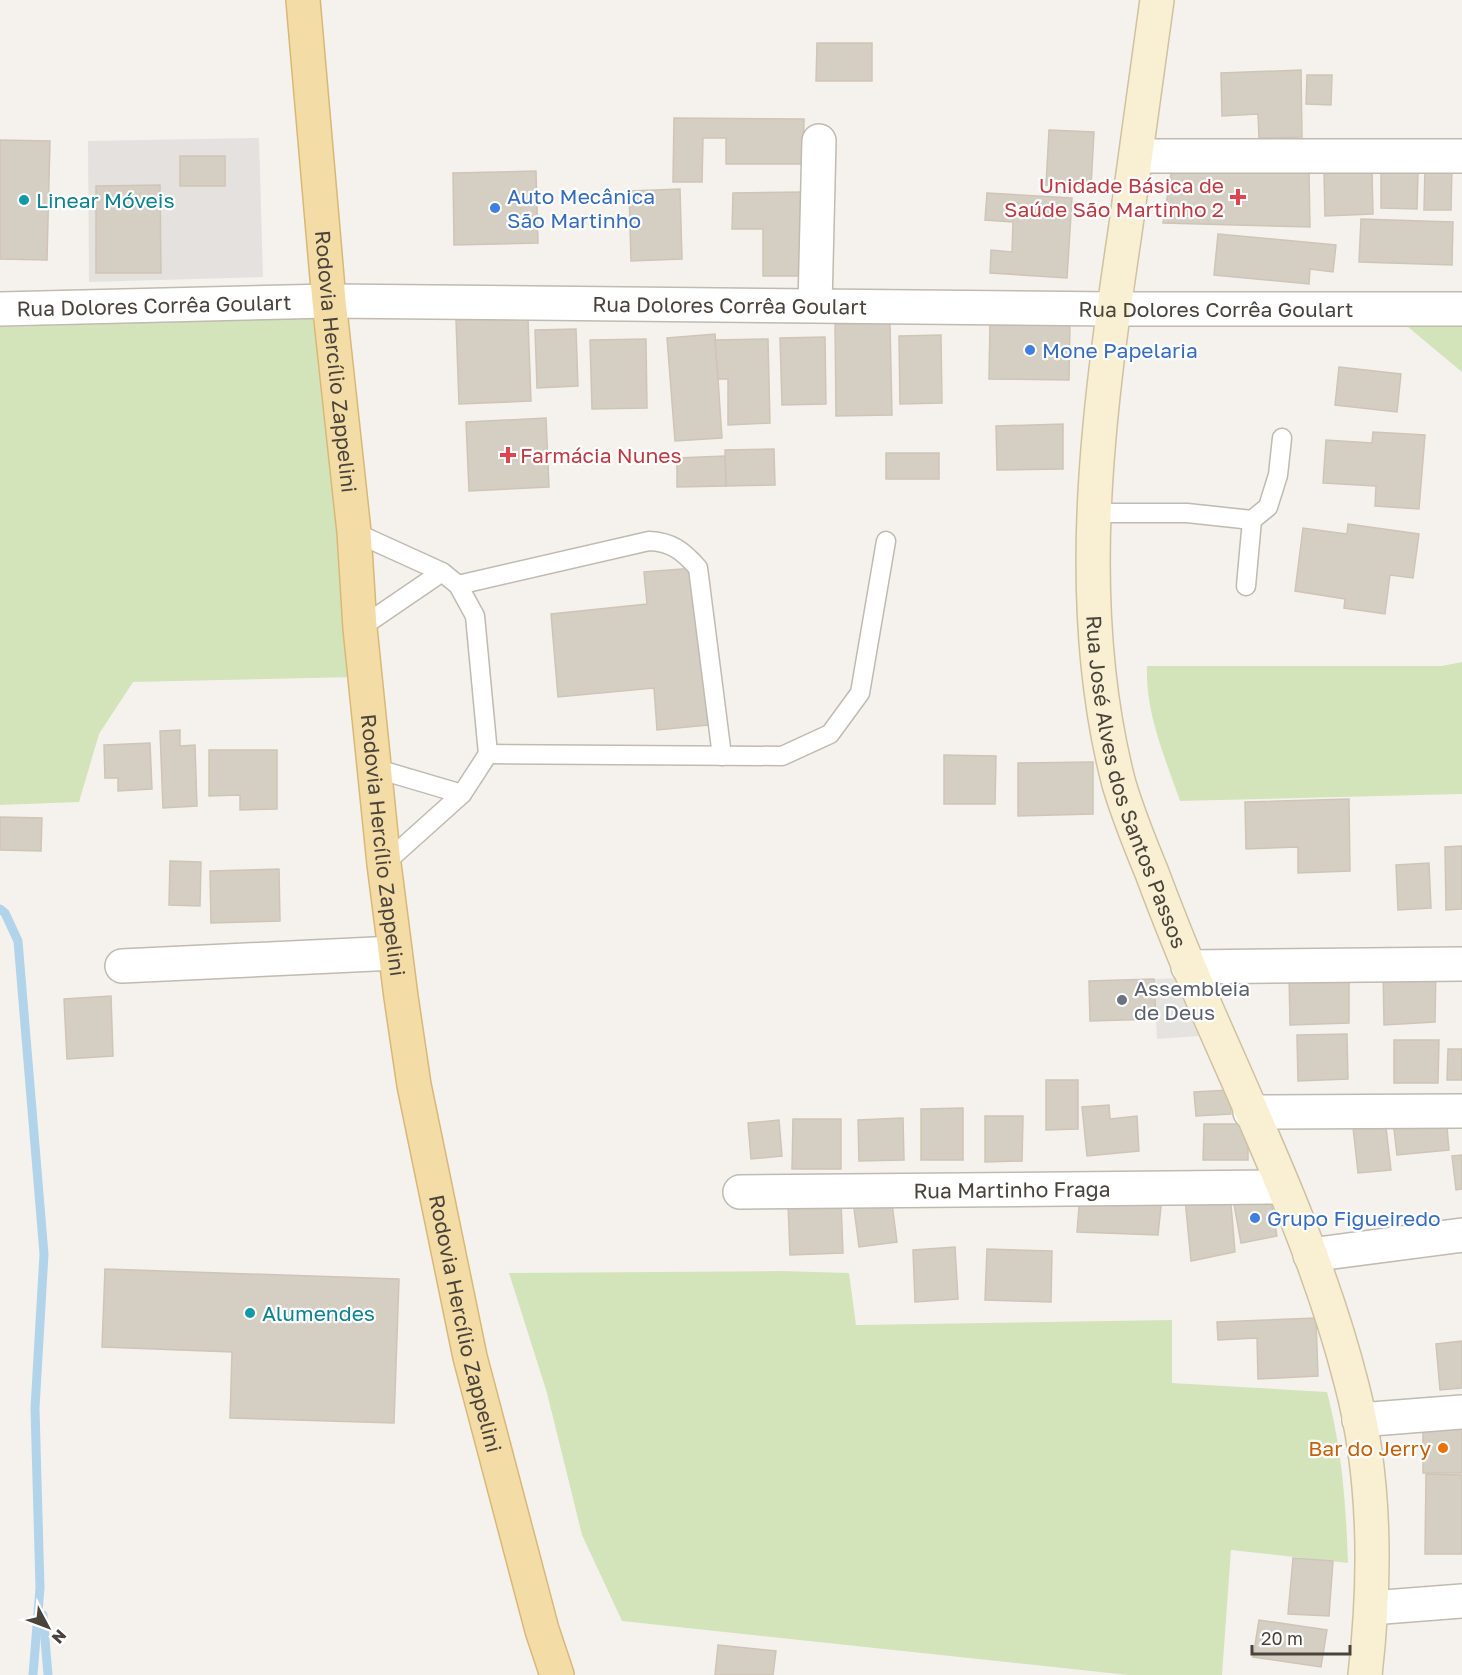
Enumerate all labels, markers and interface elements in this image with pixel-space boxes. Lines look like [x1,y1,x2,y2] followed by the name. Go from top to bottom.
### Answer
[1004,172,1224,222] place label: Unidade Básica de Saúde São Martinho 2
[507,183,655,233] place label: Auto Mecânica São Martinho
[36,187,175,213] place label: Linear Móveis
[1229,188,1247,206] marker: Unidade Básica de Saúde São Martinho 2
[17,193,31,207] marker: Linear Móveis
[488,201,502,215] marker: Auto Mecânica São Martinho
[310,229,363,494] street label: Rodovia Hercílio Zappelini
[16,289,292,322] street label: Rua Dolores Corrêa Goulart
[592,291,867,319] street label: Rua Dolores Corrêa Goulart
[1078,296,1353,322] street label: Rua Dolores Corrêa Goulart
[1042,337,1198,363] place label: Mone Papelaria
[1023,343,1037,357] marker: Mone Papelaria
[520,442,682,468] place label: Farmácia Nunes
[501,448,515,462] marker: Farmácia Nunes
[1081,615,1193,952] street label: Rua José Alves dos Santos Passos
[356,713,411,978] street label: Rodovia Hercílio Zappelini
[1134,975,1250,1025] place label: Assembleia de Deus
[1115,993,1129,1007] marker: Assembleia de Deus
[913,1176,1111,1203] street label: Rua Martinho Fraga
[424,1192,508,1455] street label: Rodovia Hercílio Zappelini
[1267,1205,1441,1231] place label: Grupo Figueiredo
[1248,1211,1262,1225] marker: Grupo Figueiredo
[262,1300,375,1326] place label: Alumendes
[243,1306,257,1320] marker: Alumendes
[1308,1435,1431,1461] place label: Bar do Jerry
[1436,1441,1450,1455] marker: Bar do Jerry
[18,1597,78,1657] north arrow
[1252,1618,1350,1656] scale bar
[48,1626,71,1648] text: N
[1261,1627,1303,1649] text: 20 m

